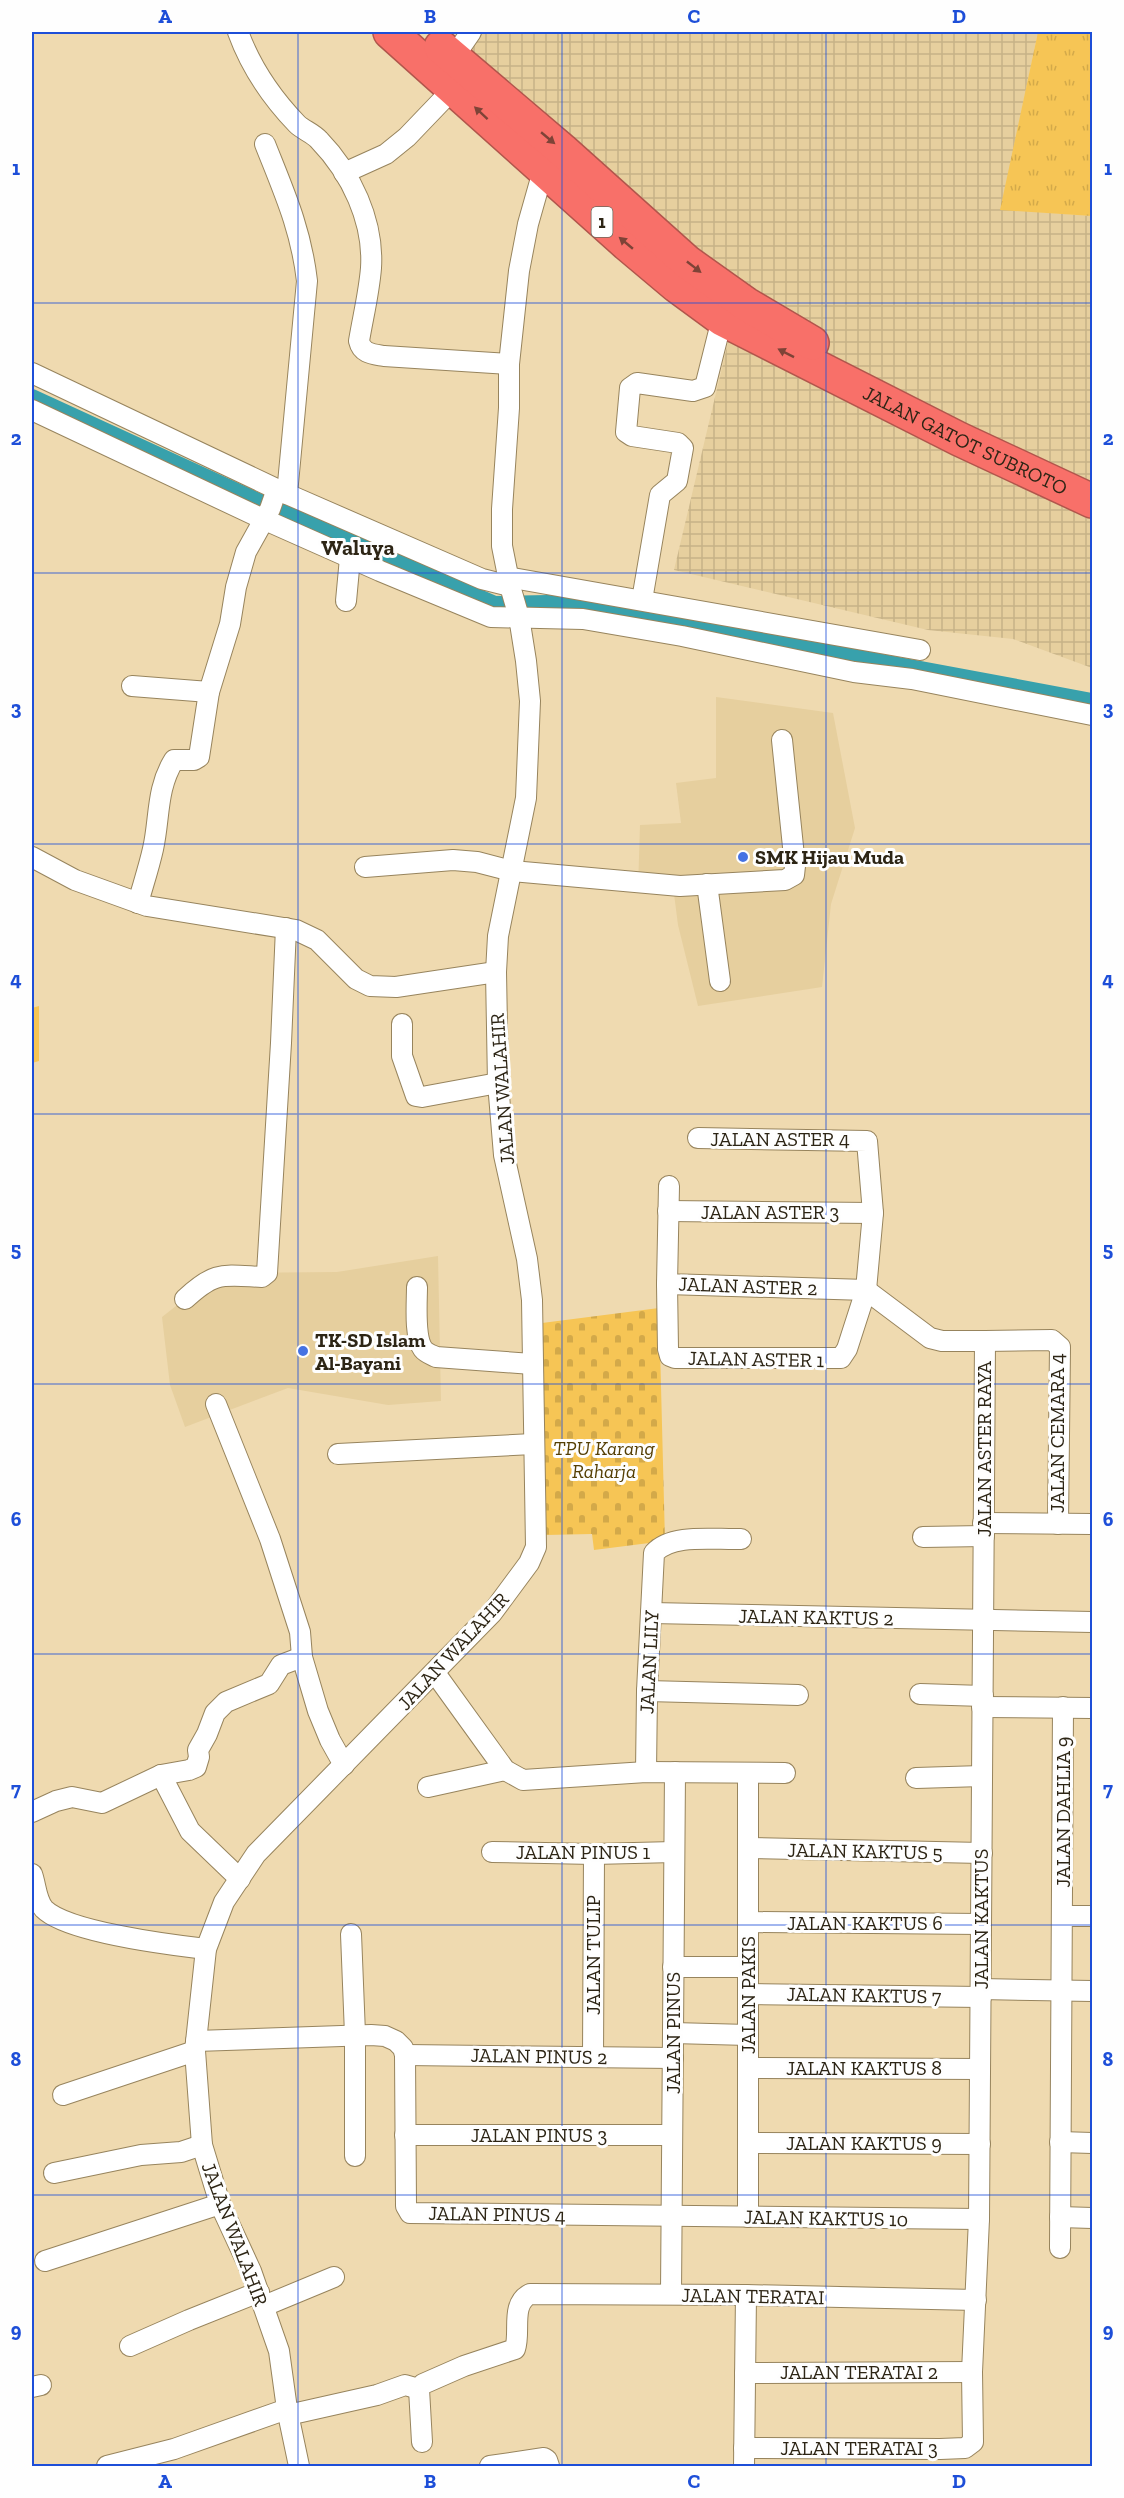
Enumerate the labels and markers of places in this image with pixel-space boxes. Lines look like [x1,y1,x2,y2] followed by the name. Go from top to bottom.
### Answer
[755,845,904,869] place label: SMK Hijau Muda
[736,850,750,864] marker: SMK Hijau Muda
[315,1328,426,1375] place label: TK-SD Islam Al-Bayani
[296,1344,310,1358] marker: TK-SD Islam Al-Bayani

